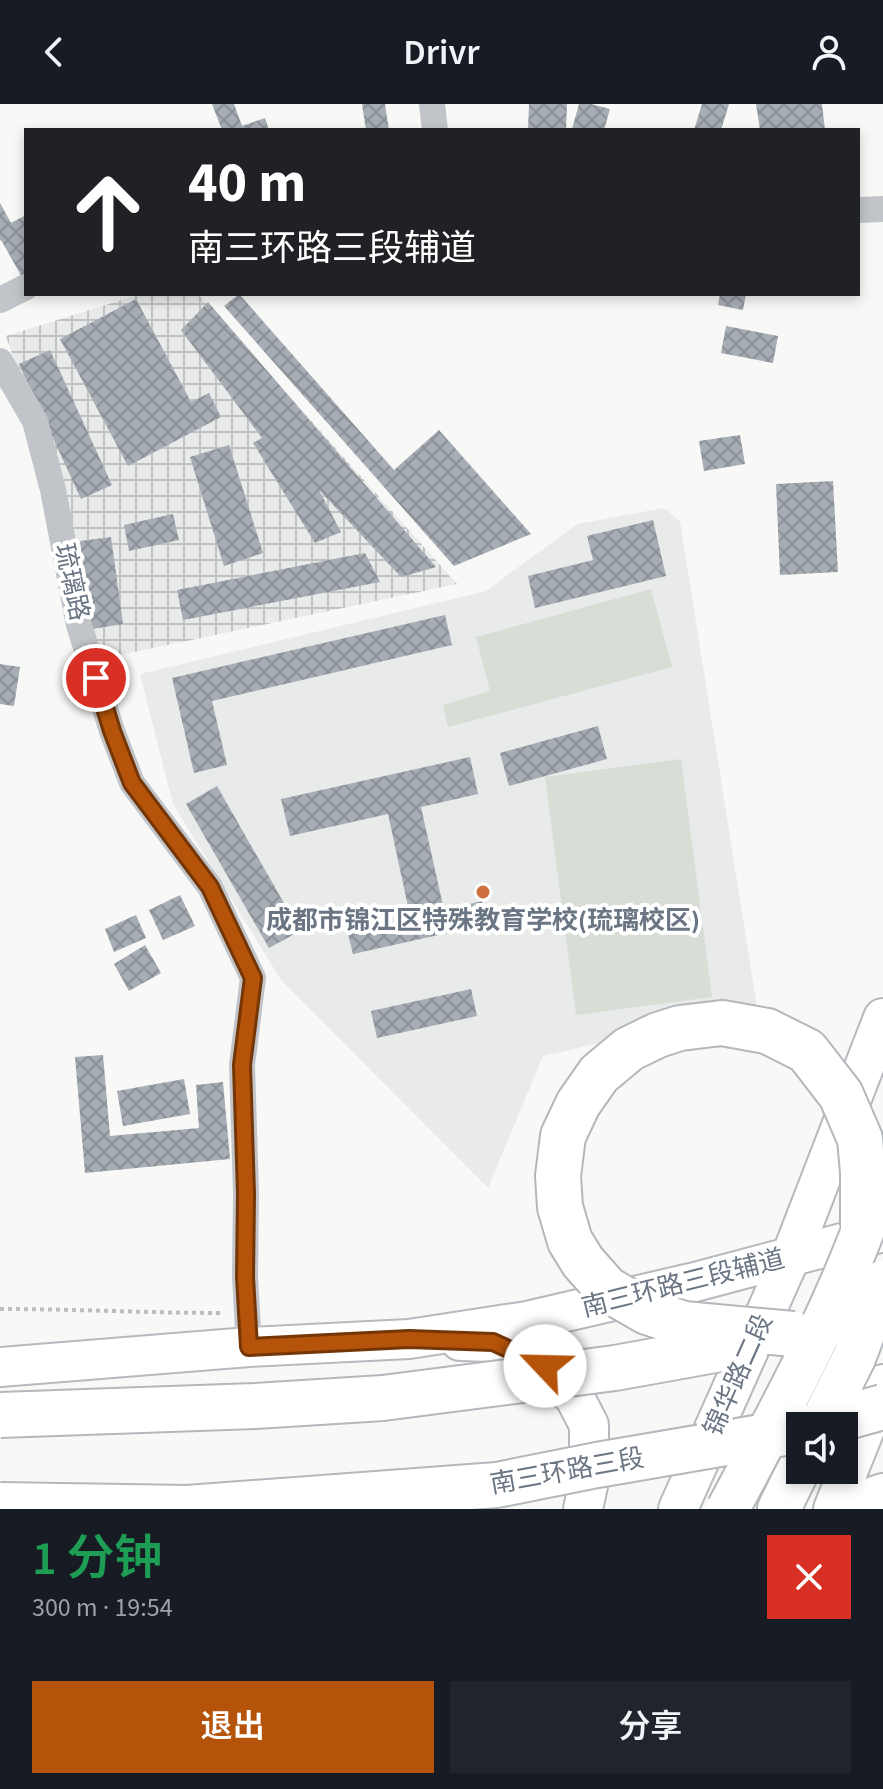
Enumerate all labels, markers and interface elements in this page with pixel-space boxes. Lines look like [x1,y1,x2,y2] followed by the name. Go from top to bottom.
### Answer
[403,27,480,78] text: Drivr
[32,30,76,74] icon: back
[807,30,851,74] icon: person
[188,144,306,223] text: 40 m
[56,160,160,264] icon: ahead
[188,223,476,274] text: 南三环路三段辅道
[46,540,98,624] street label: 琉璃路
[62,644,130,712] pin
[74,656,118,700] icon: arrive
[474,883,492,901] marker: 成都市锦江区特殊教育学校(琉璃校区)
[266,902,700,939] place label: 成都市锦江区特殊教育学校(琉璃校区)
[578,1240,788,1326] street label: 南三环路三段辅道
[695,1308,781,1442] street label: 锦华路二段
[503,1324,587,1408] position arrow
[786,1412,858,1484] map controls
[786,1412,858,1484] button: sound
[487,1439,647,1503] street label: 南三环路三段
[32,1525,162,1593] text: 1 分钟
[767,1535,851,1619] button: close
[32,1589,173,1626] text: 300 m · 19:54
[32,1681,434,1773] button: 退出
[450,1681,851,1773] button: 分享

